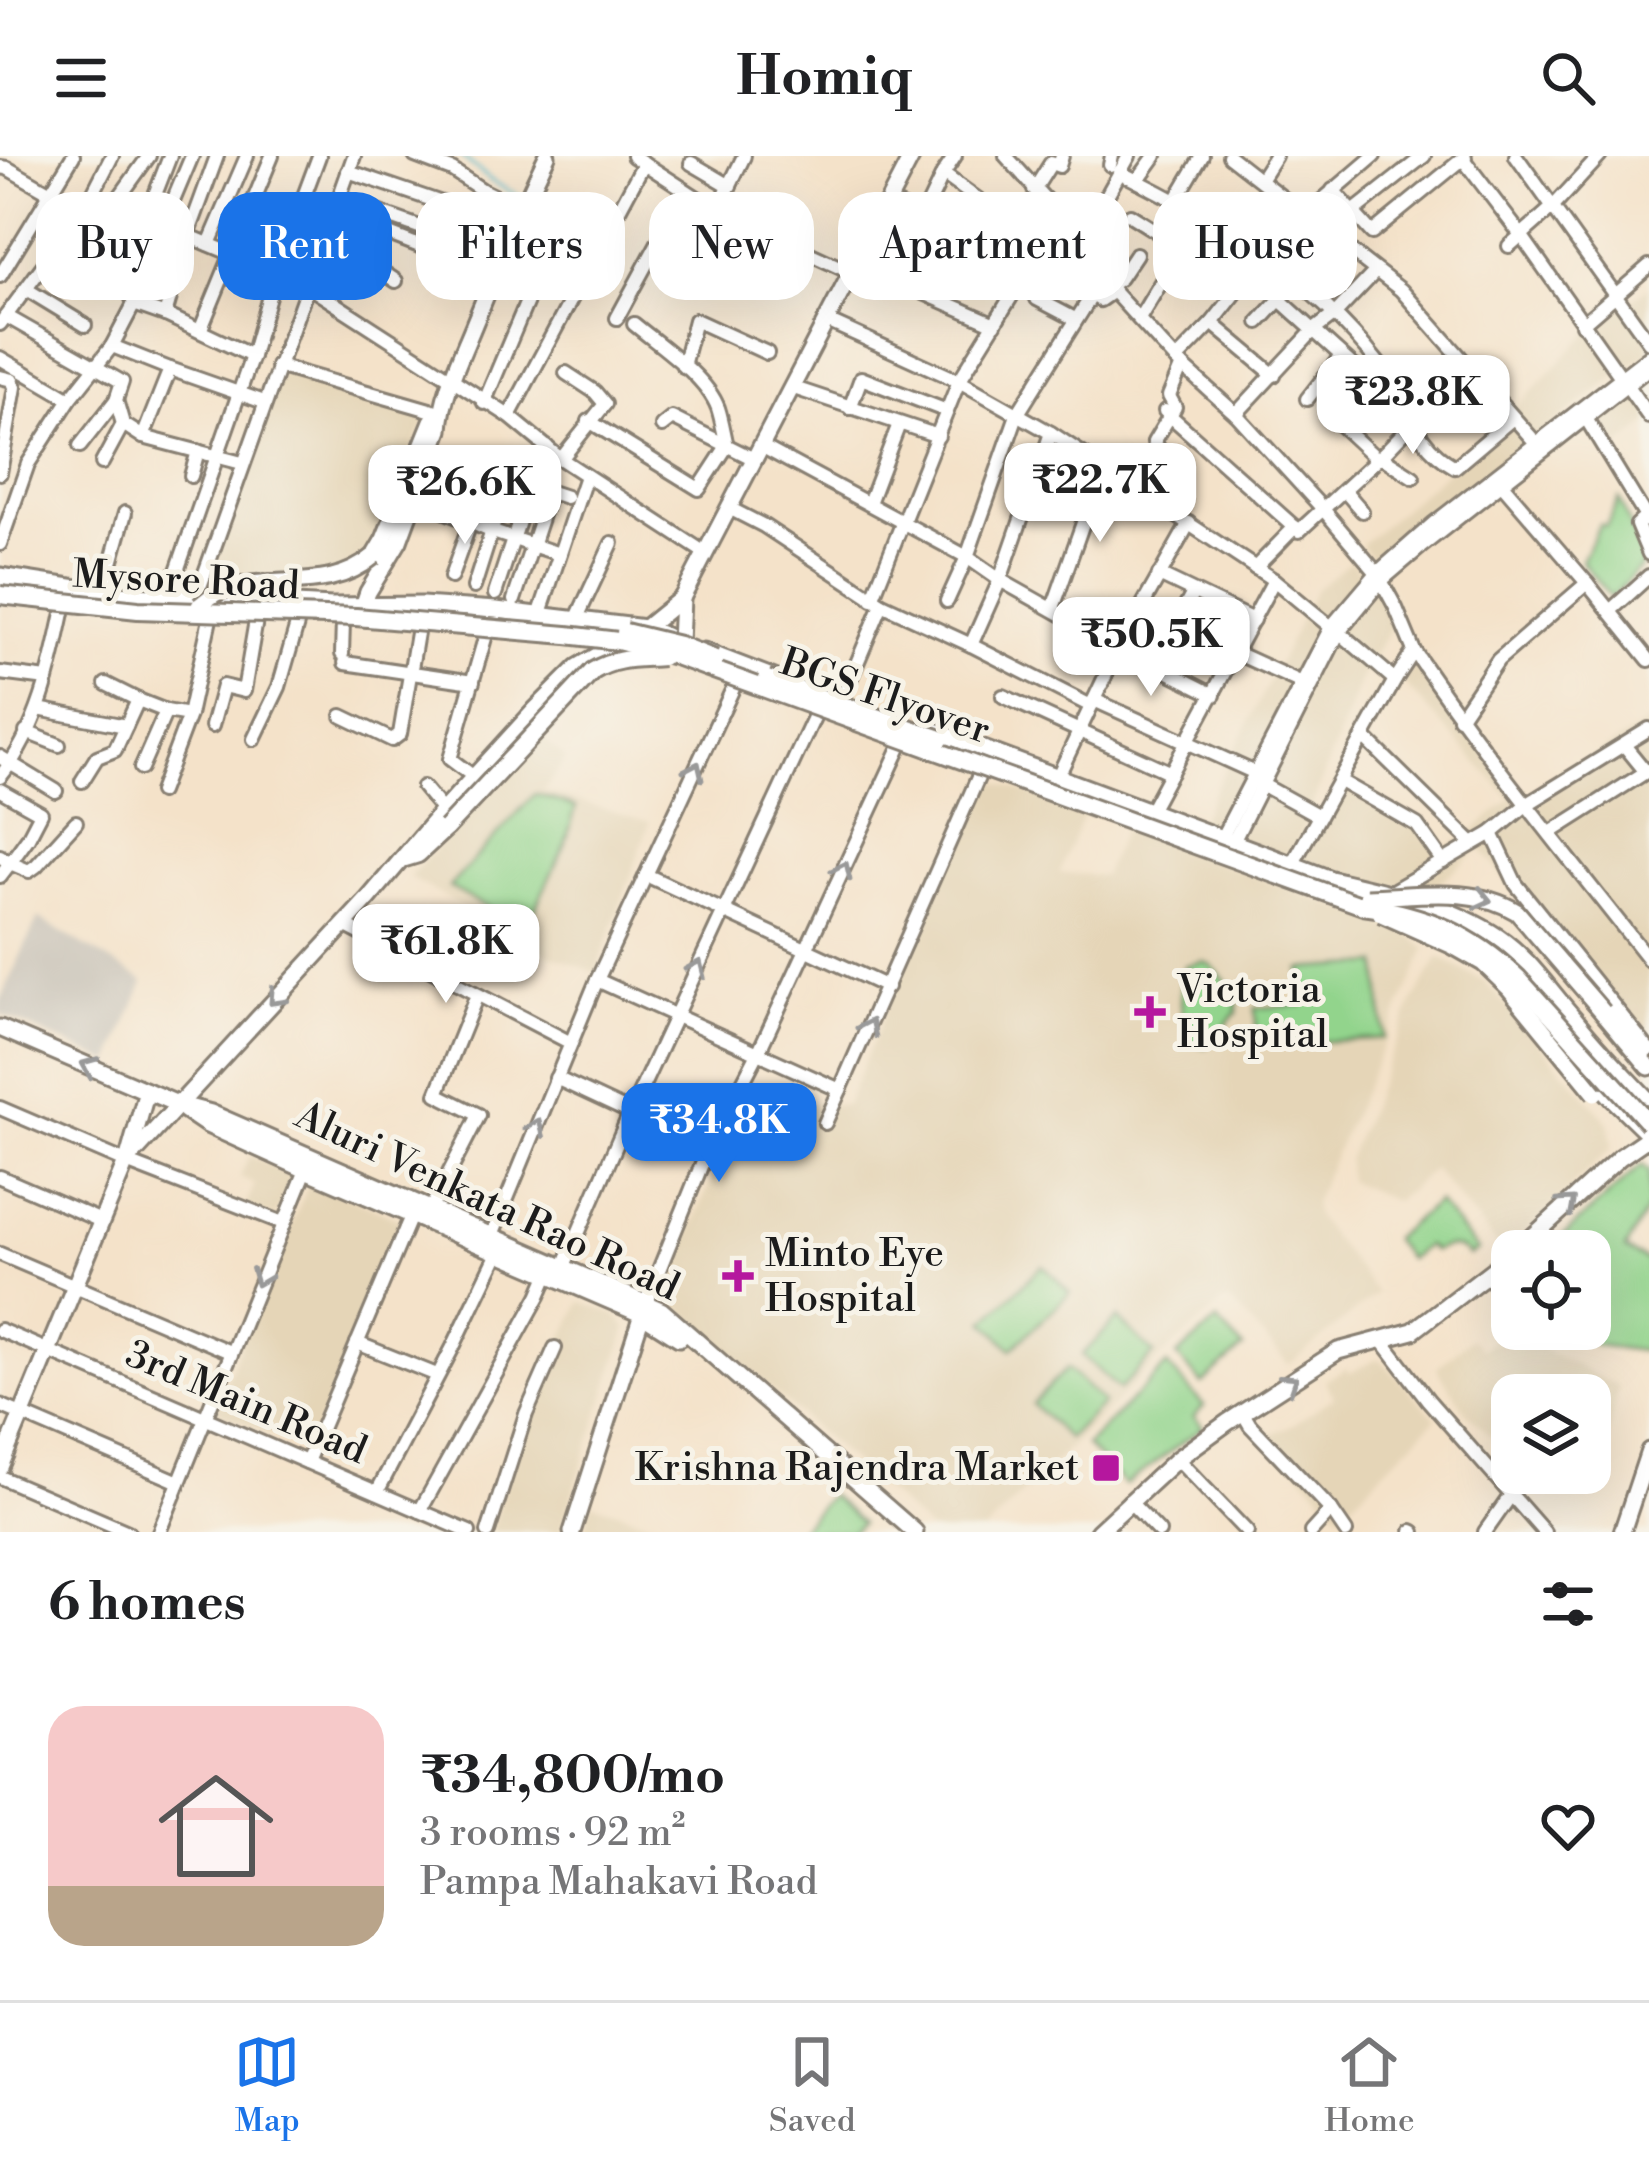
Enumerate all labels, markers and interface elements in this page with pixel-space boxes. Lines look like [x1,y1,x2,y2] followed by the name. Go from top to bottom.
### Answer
[736,44,913,112] text: Homiq
[48,45,114,111] icon: menu
[1535,45,1601,111] icon: search
[36,192,194,300] chip: Buy
[218,192,392,300] chip: Rent
[416,192,625,300] chip: Filters
[649,192,814,300] chip: New
[838,192,1129,300] chip: Apartment
[1153,192,1357,300] chip: House
[1315,355,1511,457] pin: ₹23.8K
[1344,369,1482,418] text: ₹23.8K
[1002,443,1198,545] pin: ₹22.7K
[367,445,563,547] pin: ₹26.6K
[1031,457,1169,506] text: ₹22.7K
[395,459,535,508] text: ₹26.6K
[71,551,301,611] street label: Mysore Road
[1053,597,1249,699] pin: ₹50.5K
[1080,611,1222,660] text: ₹50.5K
[773,638,996,756] street label: BGS Flyover
[680,761,704,783] one-way arrow
[828,861,852,882] one-way arrow
[1473,886,1493,911] one-way arrow
[348,904,544,1006] pin: ₹61.8K
[379,918,513,967] text: ₹61.8K
[683,959,707,980] one-way arrow
[1176,966,1328,1060] place label: Victoria Hospital
[268,985,290,1006] one-way arrow
[1134,996,1166,1028] marker: Victoria Hospital
[855,1018,878,1040] one-way arrow
[79,1057,101,1081] one-way arrow
[621,1083,817,1185] pin: ₹34.8K
[286,1091,687,1313] street label: Aluri Venkata Rao Road
[649,1097,789,1146] text: ₹34.8K
[522,1117,546,1138] one-way arrow
[1555,1197,1576,1218] one-way arrow
[765,1230,944,1324] place label: Minto Eye Hospital
[1491,1230,1611,1494] map controls
[1491,1230,1611,1350] button: locate
[722,1260,754,1292] marker: Minto Eye Hospital
[250,1266,275,1287] one-way arrow
[118,1330,374,1476] street label: 3rd Main Road
[1491,1374,1611,1494] button: layers
[1276,1375,1298,1397] one-way arrow
[635,1444,1079,1493] place label: Krishna Rajendra Market
[1090,1452,1122,1484] marker: Krishna Rajendra Market
[1535,1571,1601,1637] icon: filters
[48,1572,246,1636] text: 6 homes
[420,1745,725,1809] text: ₹34,800/mo
[144,1754,288,1898] icon: home
[1535,1793,1601,1859] icon: heart
[420,1809,685,1858] text: 3 rooms · 92 m²
[420,1858,818,1907] text: Pampa Mahakavi Road
[234,2029,300,2142] tab: Map
[769,2029,856,2142] tab: Saved
[1324,2029,1415,2142] tab: Home

